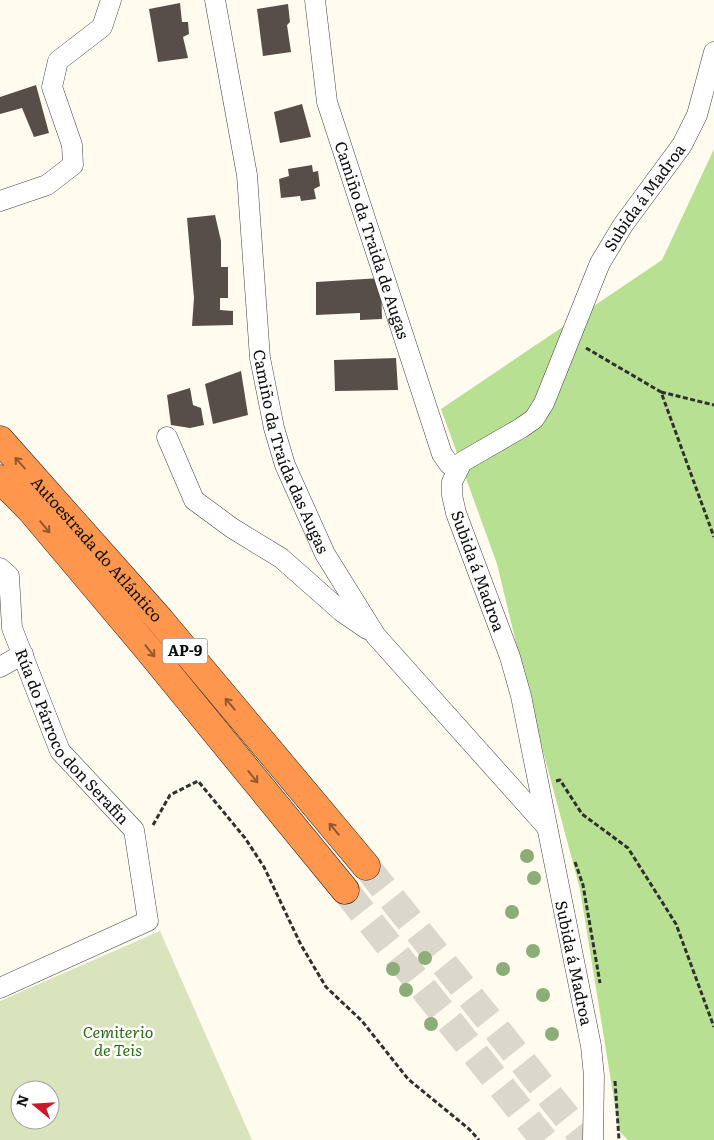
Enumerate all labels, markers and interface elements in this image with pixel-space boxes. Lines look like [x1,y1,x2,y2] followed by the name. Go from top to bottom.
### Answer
[330,138,417,342] street label: Camiño da Traida de Augas
[597,138,690,255] street label: Subida á Madroa
[248,349,336,557] street label: Camiño da Traída das Augas
[14,456,26,469] one-way arrow
[26,470,169,627] street label: Autoestrada do Atlántico
[446,507,512,635] street label: Subida á Madroa
[40,520,51,533] one-way arrow
[162,638,208,664] road number: AP-9
[10,645,136,829] street label: Rúa do Párroco don Serafín
[145,645,156,658] one-way arrow
[224,698,236,711] one-way arrow
[247,771,258,784] one-way arrow
[329,823,340,836] one-way arrow
[550,898,600,1028] street label: Subida á Madroa
[83,1019,153,1061] park label: Cemiterio de Teis
[10,1080,60,1130] north arrow
[10,1092,33,1109] text: N

